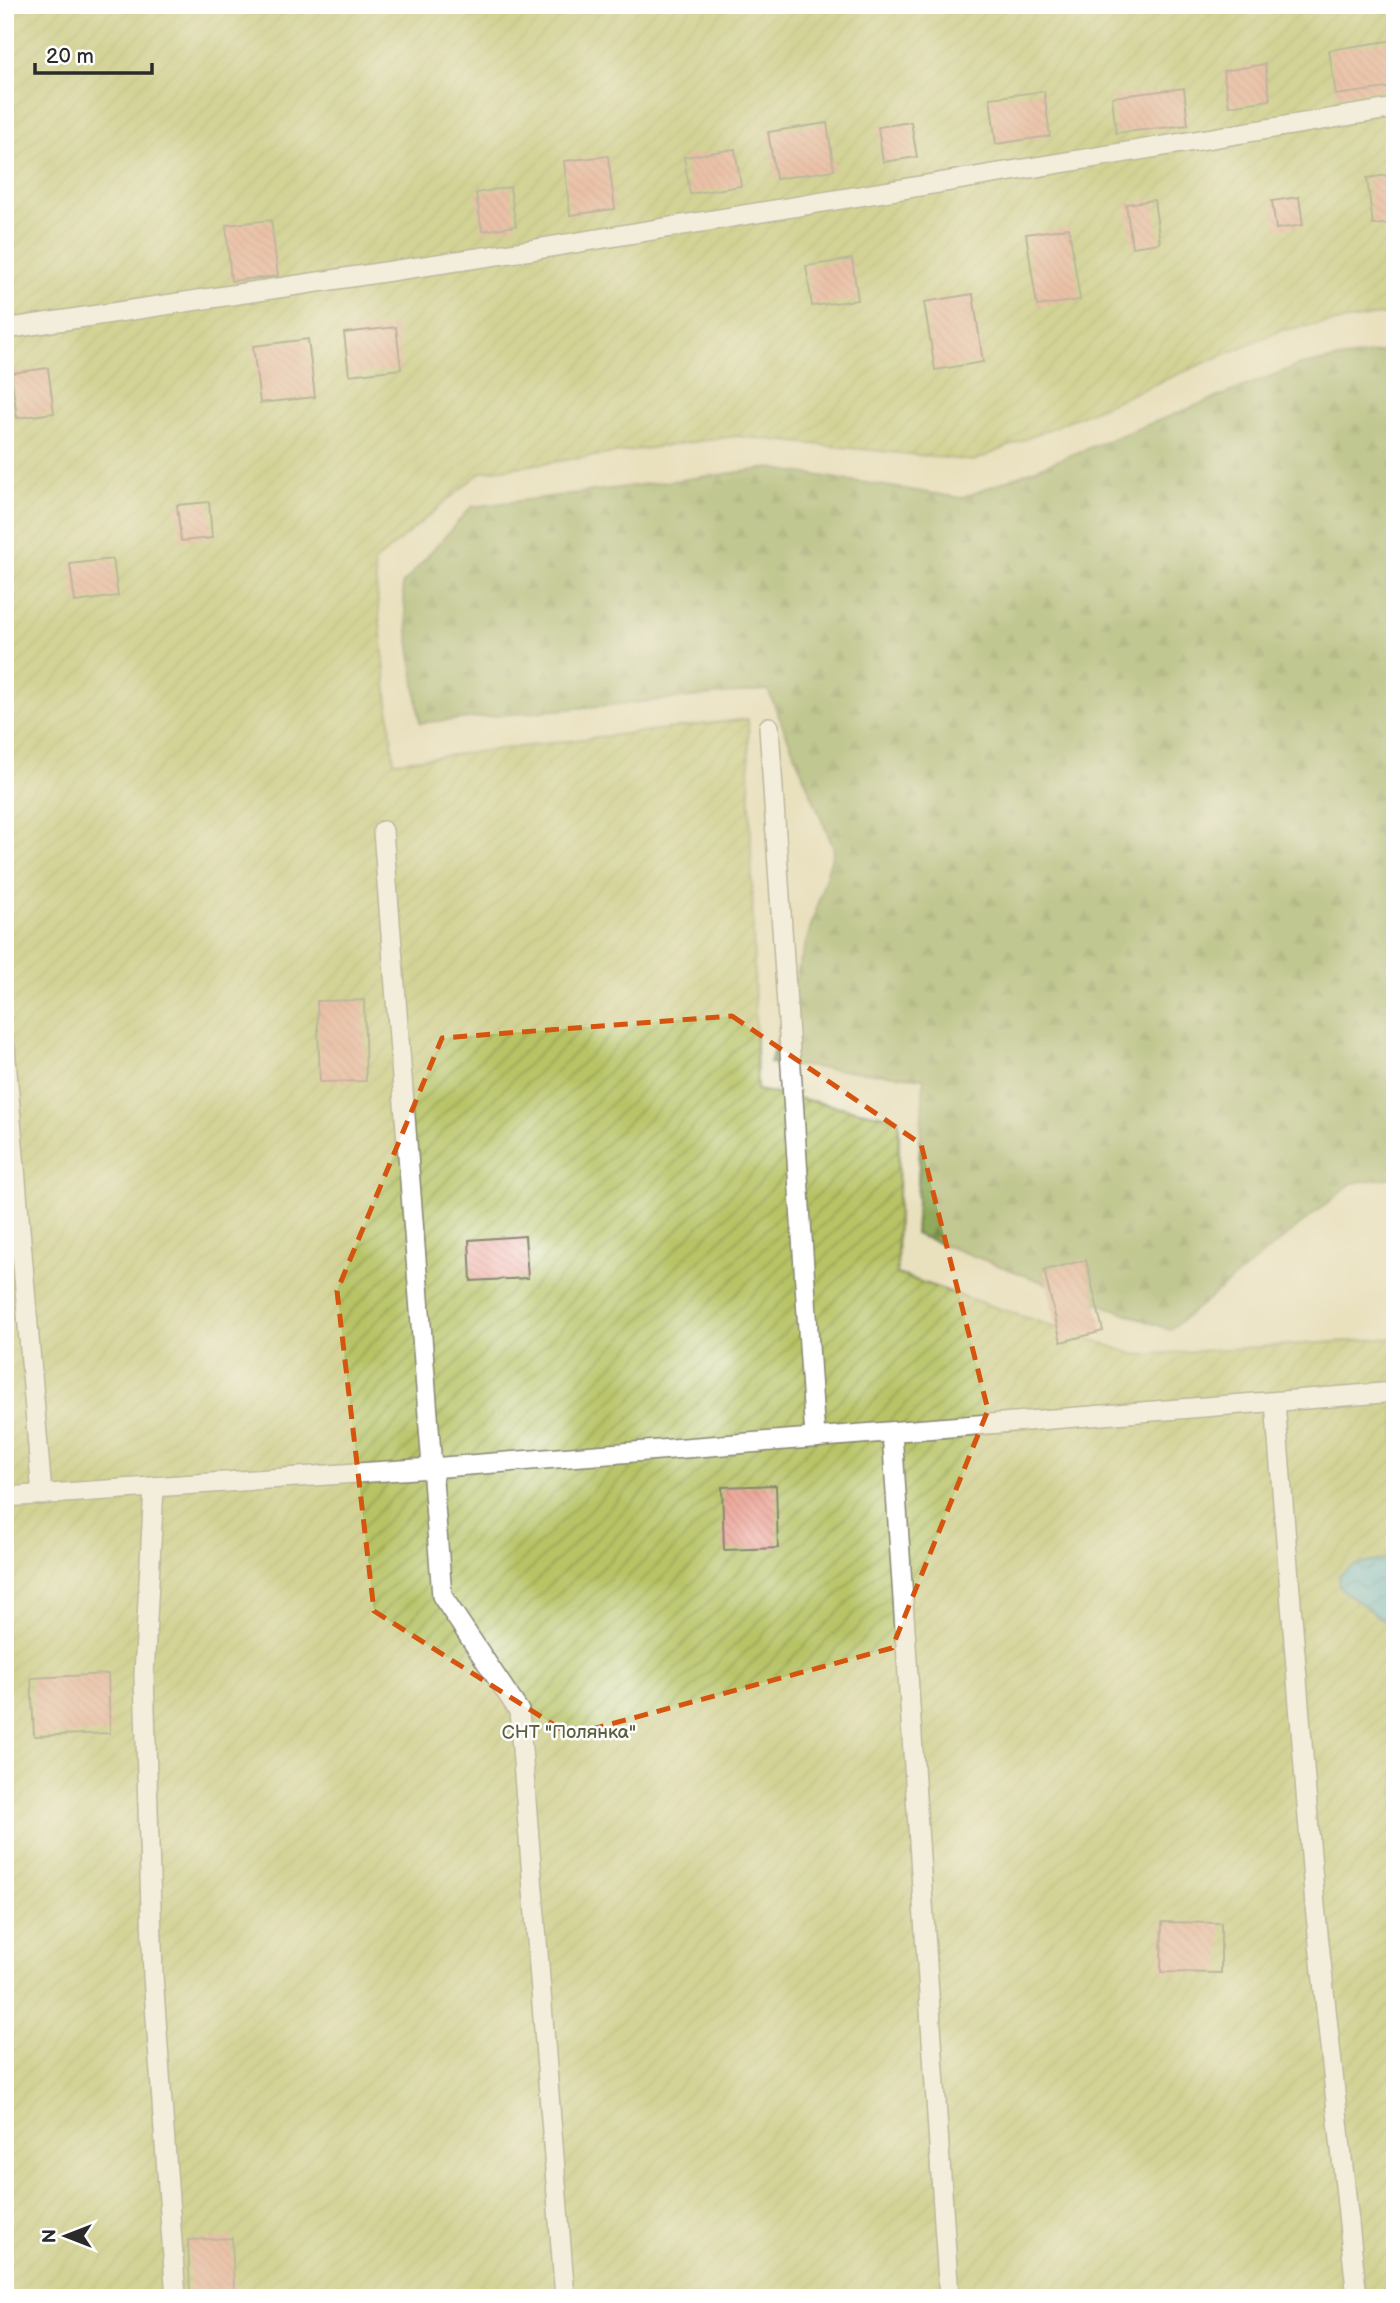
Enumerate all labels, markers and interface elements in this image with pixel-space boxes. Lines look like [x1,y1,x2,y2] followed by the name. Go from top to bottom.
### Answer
[35,32,152,76] scale bar
[46,44,94,69] text: 20 m
[502,1721,636,1744] park label: СНТ "Полянка"
[32,2202,102,2272] north arrow
[39,2229,62,2243] text: N

